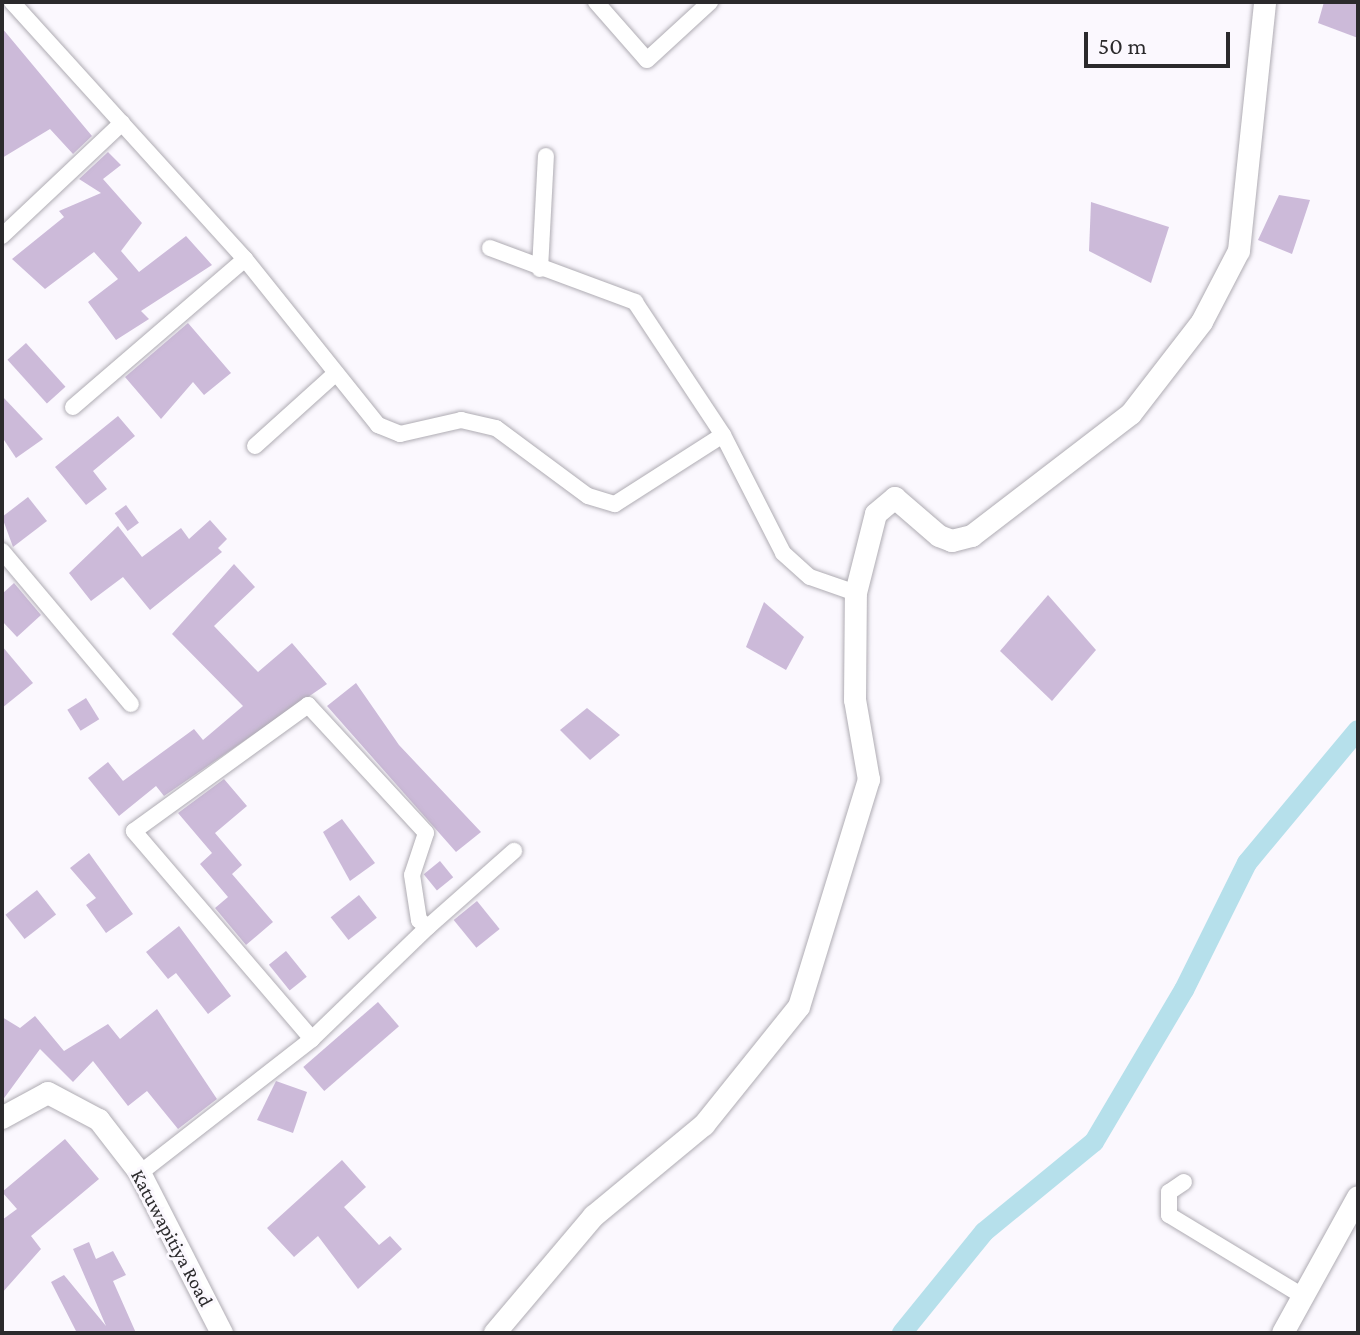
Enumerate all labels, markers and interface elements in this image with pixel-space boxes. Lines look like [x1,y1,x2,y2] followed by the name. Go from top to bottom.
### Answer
[1088,16,1234,66] scale bar
[1098,32,1147,59] text: 50 m
[126,1165,218,1311] street label: Katuwapitiya Road

